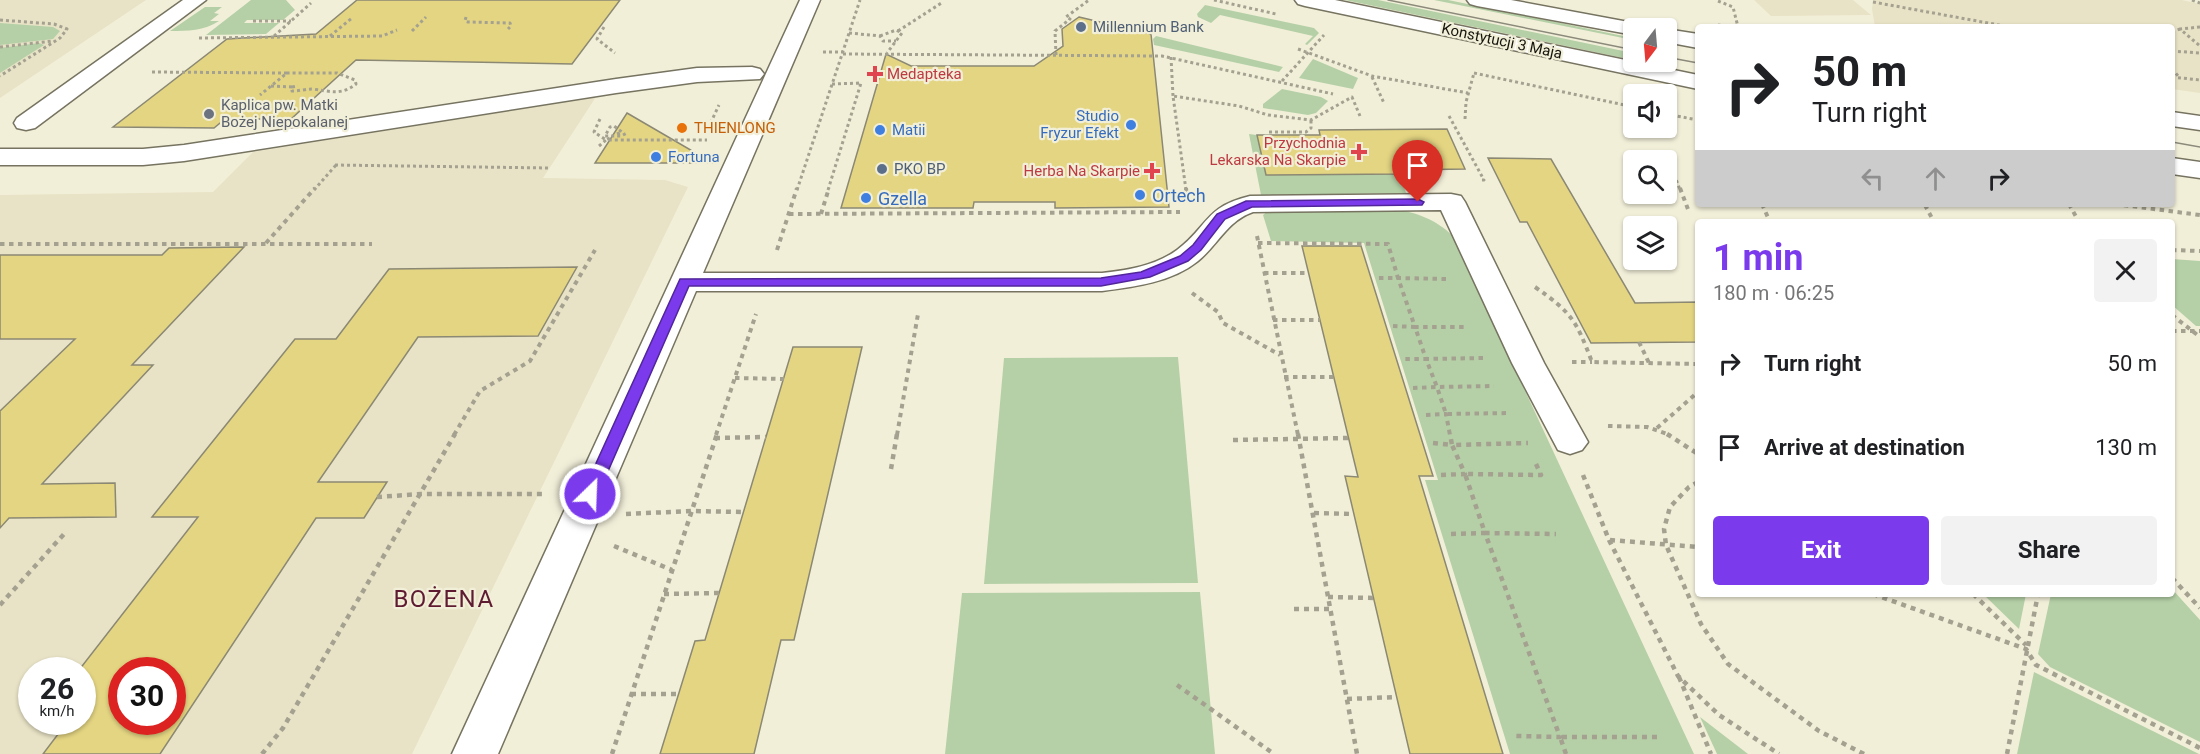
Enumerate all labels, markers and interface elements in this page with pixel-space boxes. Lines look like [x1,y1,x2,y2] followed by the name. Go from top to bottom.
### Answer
[1093,18,1204,36] place label: Millennium Bank
[1623,18,1677,72] north arrow
[1623,18,1677,270] map controls
[1440,19,1564,63] street label: Konstytucji 3 Maja
[1074,20,1088,34] marker: Millennium Bank
[1812,47,1907,96] text: 50 m
[1713,48,1791,126] icon: right
[887,65,962,83] place label: Medapteka
[868,67,882,81] marker: Medapteka
[1623,84,1677,138] button: sound
[221,96,348,131] place label: Kaplica pw. Matki Bożej Niepokalanej
[1812,97,1927,129] text: Turn right
[202,107,216,121] marker: Kaplica pw. Matki Bożej Niepokalanej
[1040,107,1119,142] place label: Studio Fryzur Efekt
[1124,118,1138,132] marker: Studio Fryzur Efekt
[694,119,776,137] place label: THIENLONG
[675,121,689,135] marker: THIENLONG
[892,121,925,139] place label: Matii
[873,123,887,137] marker: Matii
[1210,134,1346,169] place label: Przychodnia Lekarska Na Skarpie
[1392,140,1443,202] pin
[1350,143,1368,161] marker: Przychodnia Lekarska Na Skarpie
[668,148,720,166] place label: Fortuna
[1401,149,1434,182] icon: arrive
[649,150,663,164] marker: Fortuna
[1623,150,1677,204] button: search
[894,160,946,178] place label: PKO BP
[875,162,889,176] marker: PKO BP
[1024,162,1140,180] place label: Herba Na Skarpie
[1856,162,1889,195] icon: left
[1919,162,1952,195] icon: ahead
[1982,162,2015,195] icon: right
[1145,164,1159,178] marker: Herba Na Skarpie
[1152,185,1206,206] place label: Ortech
[878,188,927,209] place label: Gzella
[1133,188,1147,202] marker: Ortech
[859,191,873,205] marker: Gzella
[1623,216,1677,270] button: layers
[1713,237,1804,279] text: 1 min
[2094,239,2157,302] button: close
[1713,281,1834,305] text: 180 m · 06:25
[1713,347,1746,380] icon: right
[1764,351,1861,376] text: Turn right
[2108,351,2157,376] text: 50 m
[1713,431,1746,464] icon: arrive
[1764,435,1965,460] text: Arrive at destination
[2095,435,2157,460] text: 130 m
[558,462,622,526] position arrow
[1713,516,1929,585] button: Exit
[1941,516,2157,585] button: Share
[393,585,495,613] district label: BOŻENA
[108,657,186,735] speed limit sign: 30
[40,671,74,706] text: 26
[39,702,75,720] text: km/h

